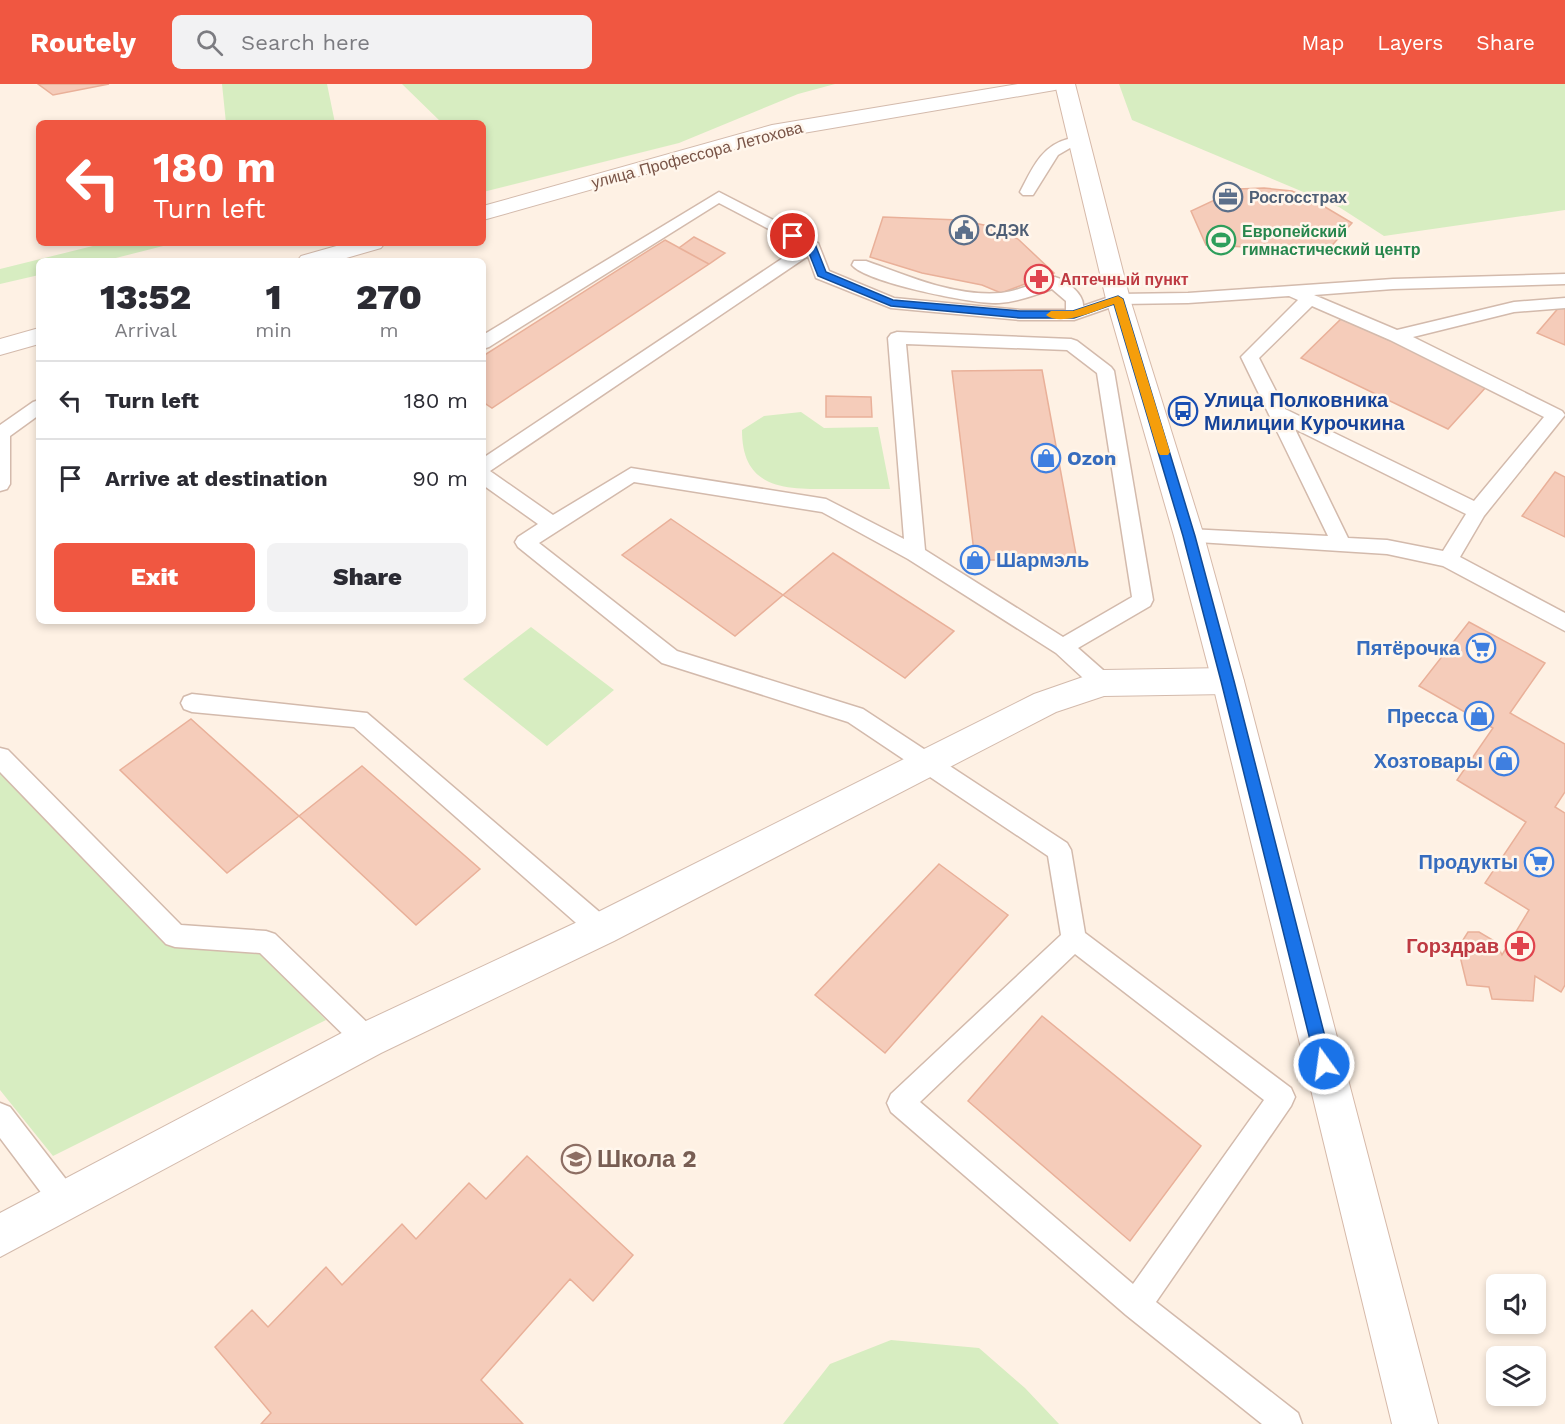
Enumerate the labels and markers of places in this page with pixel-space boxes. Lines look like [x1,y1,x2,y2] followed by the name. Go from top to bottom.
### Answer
[1212,181,1244,213] office icon: Росгосстрах
[1249,188,1347,207] place label: Росгосстрах
[767,210,818,261] pin
[948,214,980,246] public building icon: СДЭК
[985,221,1029,240] place label: СДЭК
[1242,222,1421,259] place label: Европейский гимнастический центр
[1205,224,1237,256] sports icon: Европейский гимнастический центр
[1023,263,1055,295] pharmacy icon: Аптечный пункт
[1060,270,1189,289] place label: Аптечный пункт
[1204,388,1406,435] place label: Улица Полковника Милиции Курочкина
[1167,395,1199,427] bus stop icon: Улица Полковника Милиции Курочкина
[1030,442,1062,474] shop icon: Ozon
[1067,446,1116,470] place label: Ozon
[959,544,991,576] shop icon: Шармэль
[996,548,1089,572] place label: Шармэль
[1465,632,1497,664] supermarket icon: Пятёрочка
[1356,636,1461,660] place label: Пятёрочка
[1463,700,1495,732] shop icon: Пресса
[1387,704,1459,728] place label: Пресса
[1488,745,1520,777] shop icon: Хозтовары
[1374,749,1483,773] place label: Хозтовары
[1523,846,1555,878] supermarket icon: Продукты
[1419,850,1518,874] place label: Продукты
[1504,930,1536,962] pharmacy icon: Горздрав
[1406,934,1499,958] place label: Горздрав
[560,1143,592,1175] school or university icon: Школа 2
[597,1145,697,1173] place label: Школа 2

